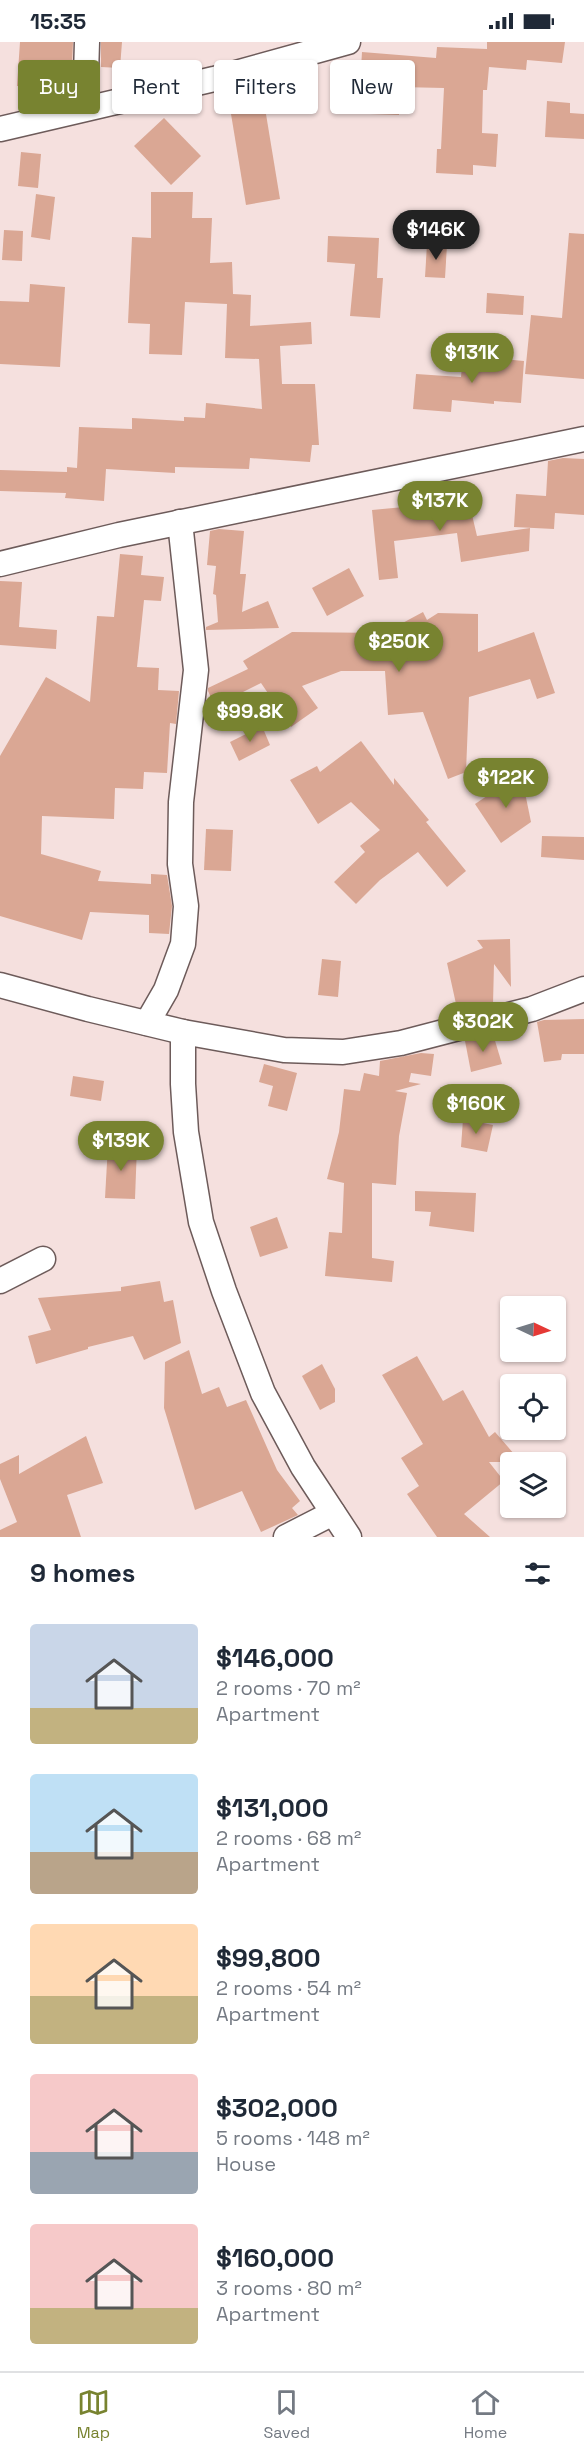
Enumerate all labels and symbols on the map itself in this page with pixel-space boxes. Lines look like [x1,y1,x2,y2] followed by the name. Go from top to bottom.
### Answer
[394,210,478,261] pin: $146K
[430,333,514,384] pin: $131K
[398,481,482,532] pin: $137K
[357,622,441,673] pin: $250K
[201,692,299,743] pin: $99.8K
[464,758,548,809] pin: $122K
[441,1002,525,1053] pin: $302K
[434,1084,518,1135] pin: $160K
[79,1121,163,1172] pin: $139K
[500,1296,566,1362] north arrow

